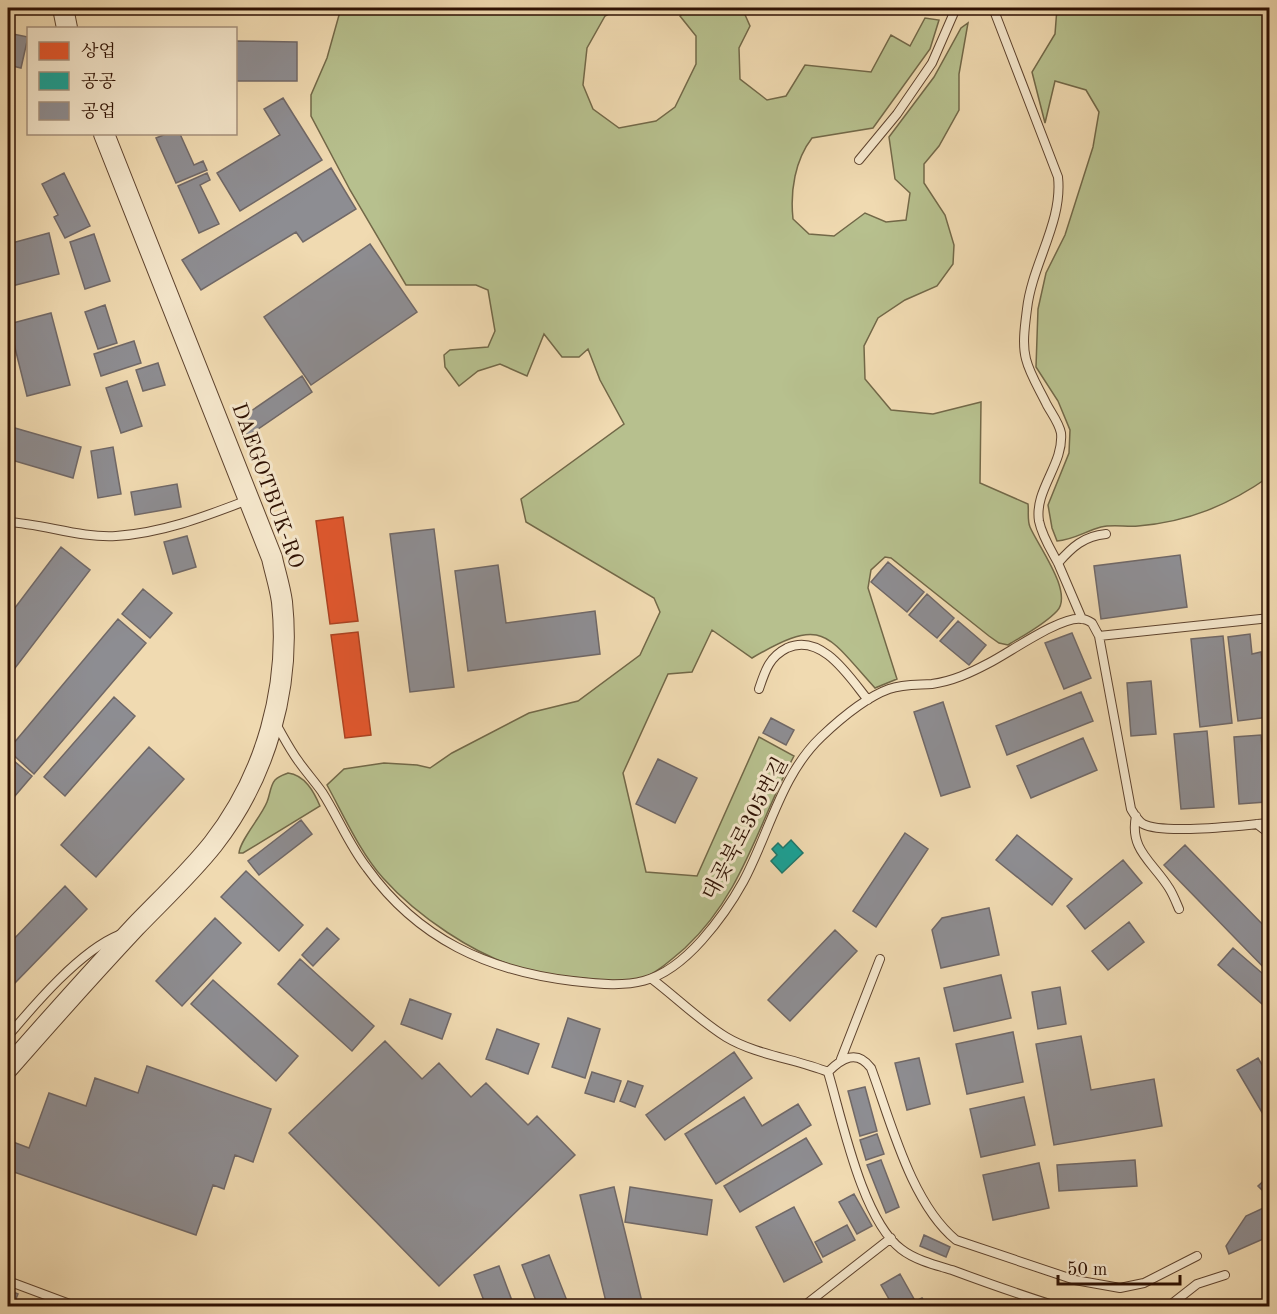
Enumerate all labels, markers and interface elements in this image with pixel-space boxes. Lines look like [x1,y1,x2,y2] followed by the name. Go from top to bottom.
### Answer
[27,27,237,135] legend
[81,42,116,61] text: 상업
[81,72,116,91] text: 공공
[81,102,116,121] text: 공업
[227,401,307,571] street label: DAEGOTBUK-RO
[697,753,792,904] street label: 대곶북로305번길
[1058,1248,1180,1286] scale bar
[1067,1261,1107,1279] text: 50 m

